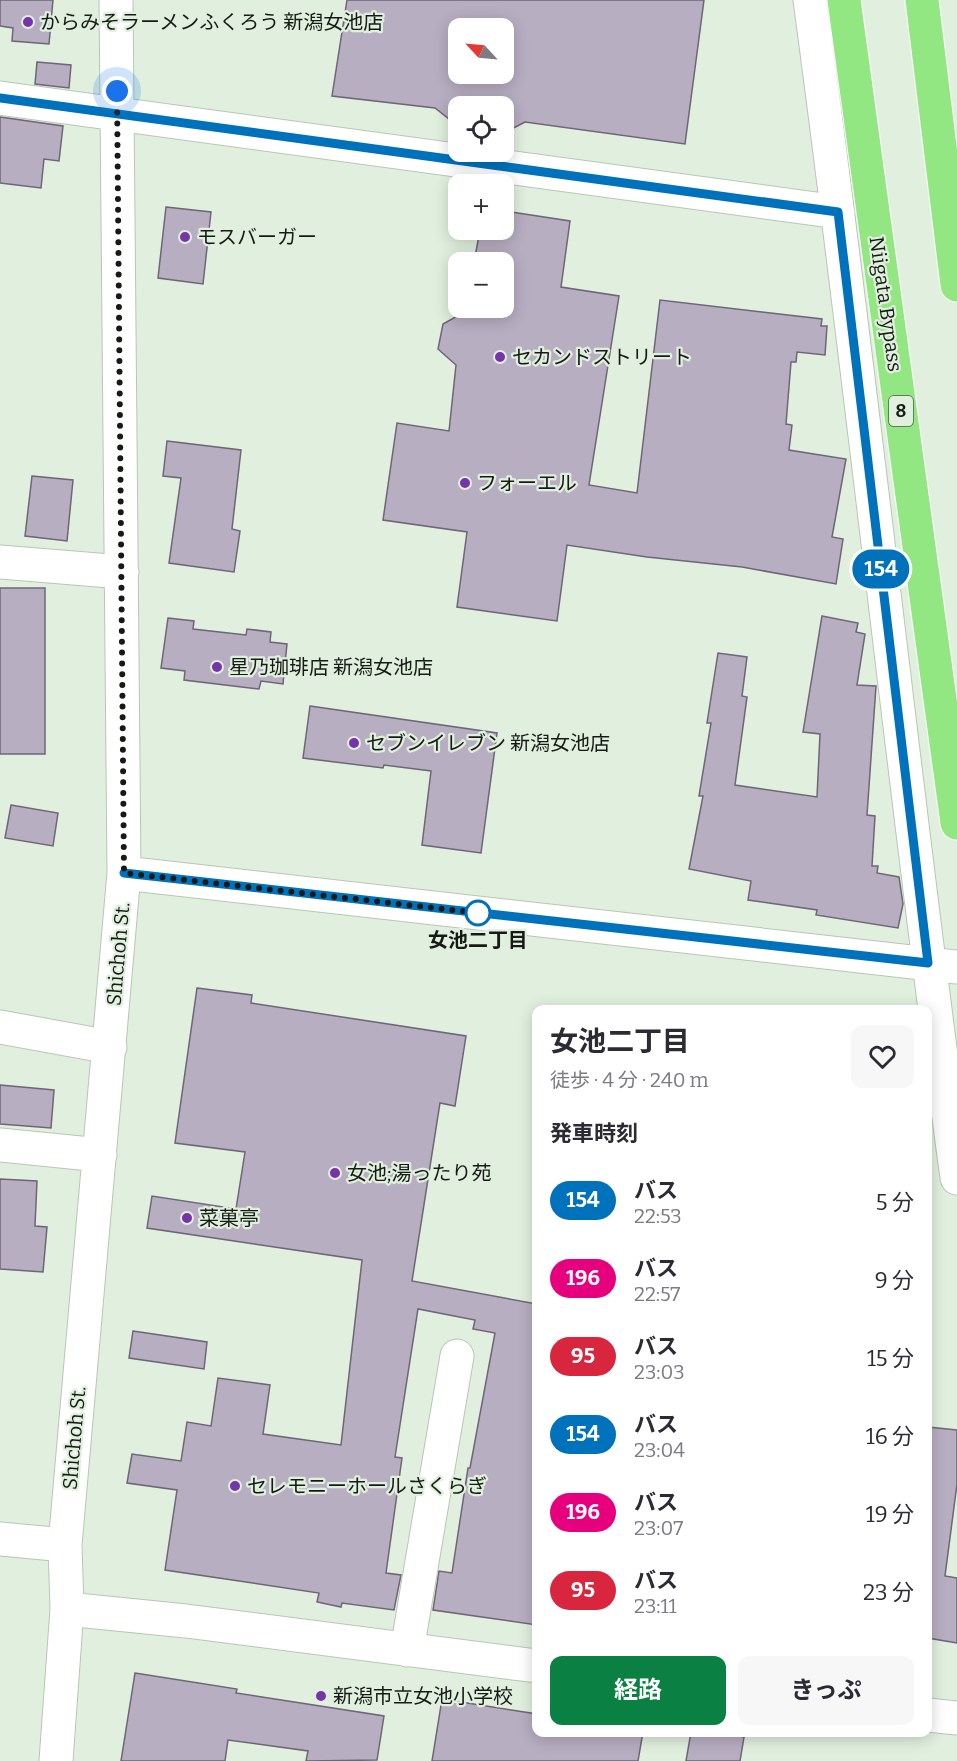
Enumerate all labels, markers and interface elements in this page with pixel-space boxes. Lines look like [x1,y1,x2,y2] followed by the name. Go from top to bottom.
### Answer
[40,10,383,34] place label: からみそラーメンふくろう 新潟女池店
[21,15,35,29] marker: からみそラーメンふくろう 新潟女池店
[448,18,514,84] north arrow
[448,18,514,318] map controls
[102,76,132,106] your location
[448,96,514,162] button: locate
[448,174,514,240] button: +
[197,225,317,249] place label: モスバーガー
[178,230,192,244] marker: モスバーガー
[865,235,907,373] street label: Niigata Bypass
[448,252,514,318] button: −
[512,345,692,369] place label: セカンドストリート
[493,350,507,364] marker: セカンドストリート
[889,396,913,426] road number: 8
[477,471,577,495] place label: フォーエル
[458,476,472,490] marker: フォーエル
[846,550,916,588] line badge: 154
[864,556,898,582] text: 154
[229,655,433,679] place label: 星乃珈琲店 新潟女池店
[210,660,224,674] marker: 星乃珈琲店 新潟女池店
[366,731,610,755] place label: セブンイレブン 新潟女池店
[347,736,361,750] marker: セブンイレブン 新潟女池店
[465,900,491,926] marker: 女池二丁目
[102,901,134,1007] street label: Shichoh St.
[428,928,528,952] place label: 女池二丁目
[550,1025,690,1058] text: 女池二丁目
[851,1025,914,1088] button: heart
[550,1068,709,1092] text: 徒歩 · 4 分 · 240 m
[550,1120,638,1147] text: 発車時刻
[347,1161,491,1185] place label: 女池;湯ったり苑
[328,1166,342,1180] marker: 女池;湯ったり苑
[634,1177,678,1204] text: バス
[566,1187,600,1213] text: 154
[876,1189,914,1216] text: 5 分
[634,1204,682,1228] text: 22:53
[199,1206,259,1230] place label: 菜菓亭
[180,1211,194,1225] marker: 菜菓亭
[634,1255,678,1282] text: バス
[566,1265,600,1291] text: 196
[875,1267,914,1294] text: 9 分
[634,1282,680,1306] text: 22:57
[634,1333,678,1360] text: バス
[571,1343,595,1369] text: 95
[867,1345,914,1372] text: 15 分
[634,1360,685,1384] text: 23:03
[58,1385,90,1491] street label: Shichoh St.
[634,1411,678,1438] text: バス
[566,1421,600,1447] text: 154
[866,1423,914,1450] text: 16 分
[634,1438,685,1462] text: 23:04
[247,1474,487,1498] place label: セレモニーホールさくらぎ
[228,1479,242,1493] marker: セレモニーホールさくらぎ
[634,1489,678,1516] text: バス
[566,1499,600,1525] text: 196
[866,1501,914,1528] text: 19 分
[634,1516,683,1540] text: 23:07
[634,1567,678,1594] text: バス
[571,1577,595,1603] text: 95
[863,1579,914,1606] text: 23 分
[634,1594,677,1618] text: 23:11
[550,1656,726,1725] button: 経路
[738,1656,914,1725] button: きっぷ
[333,1684,513,1708] place label: 新潟市立女池小学校
[314,1689,328,1703] marker: 新潟市立女池小学校

